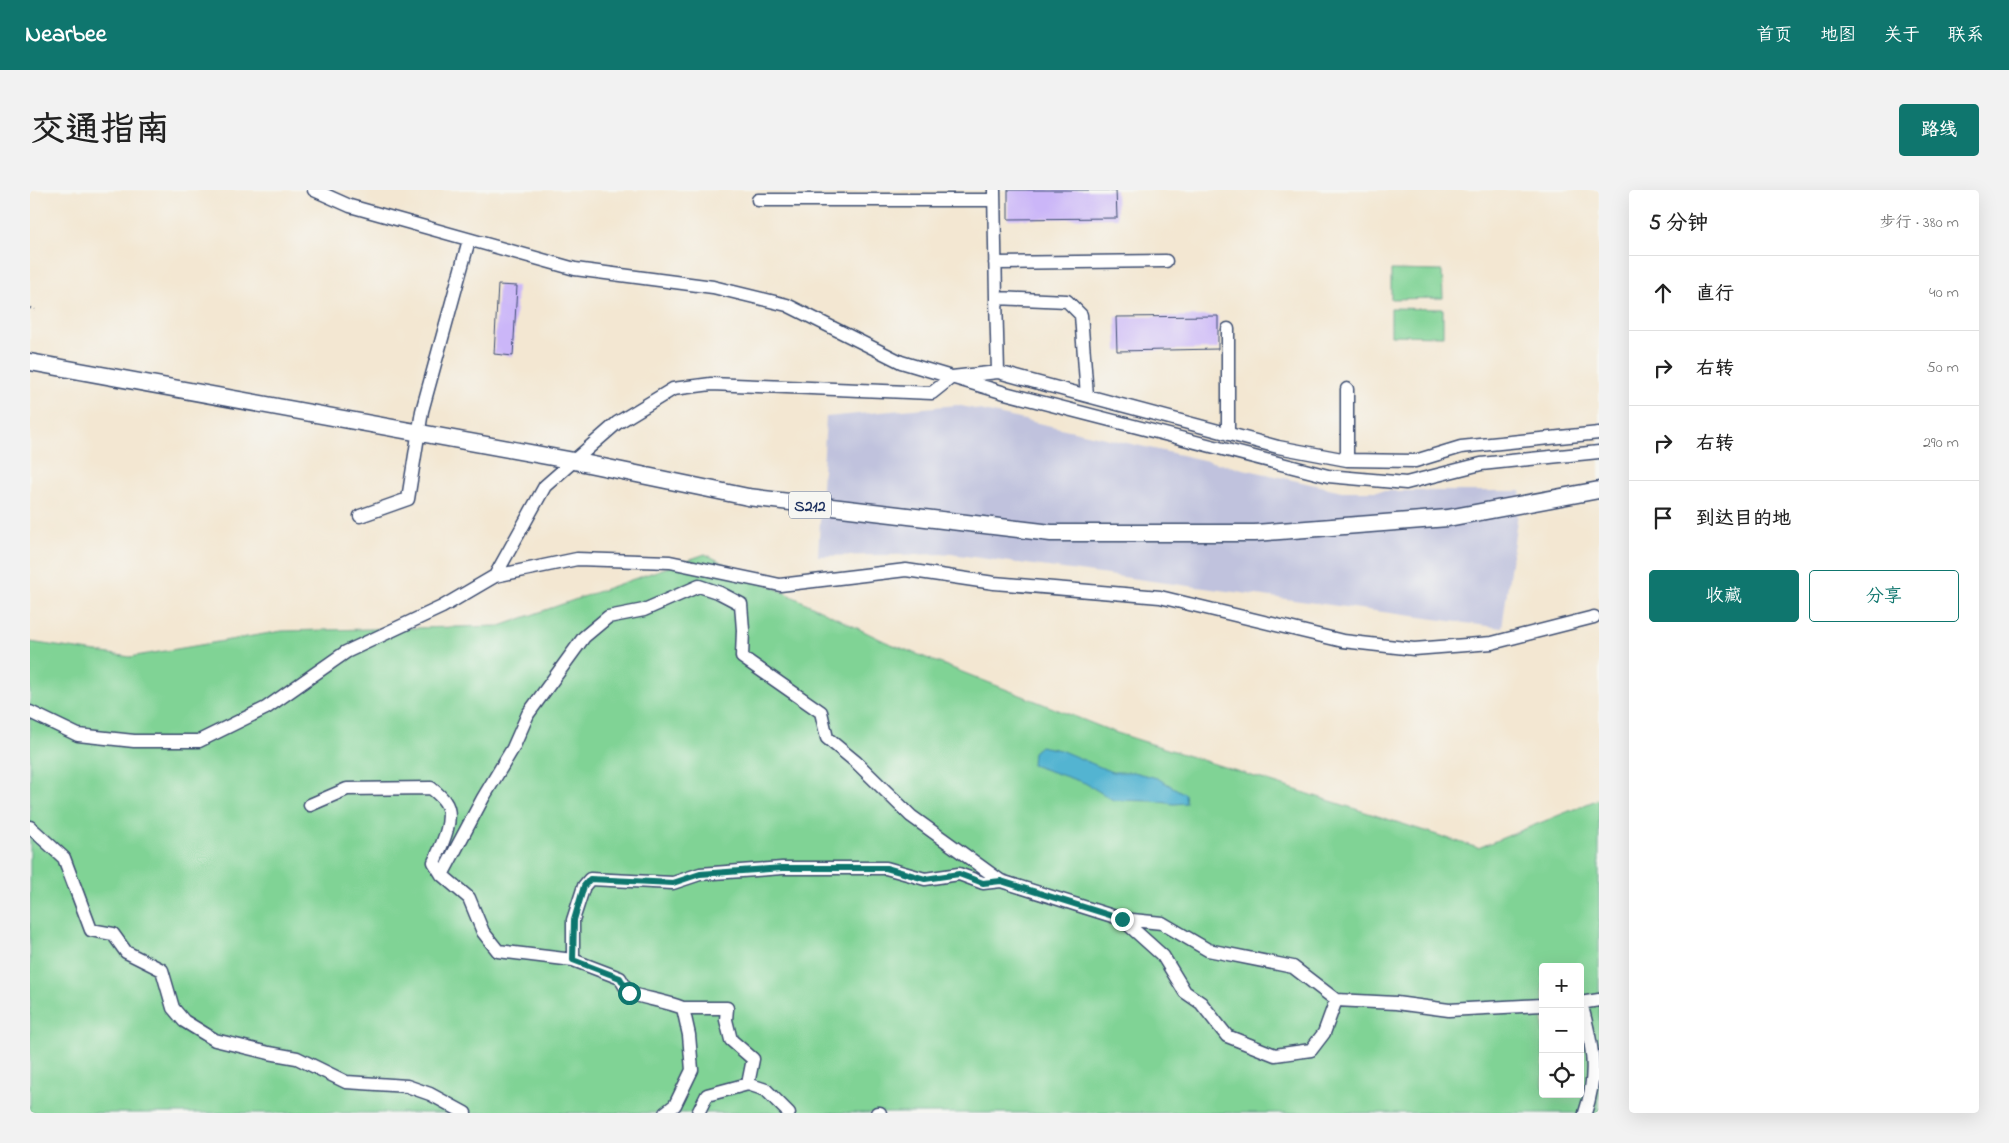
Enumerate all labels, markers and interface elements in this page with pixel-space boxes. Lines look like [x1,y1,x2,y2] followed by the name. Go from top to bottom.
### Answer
[25,18,107,53] text: Nearbee
[1756,23,1792,49] text: 首页
[1820,23,1856,49] text: 地图
[1884,23,1920,49] text: 关于
[1948,23,1984,49] text: 联系
[1899,104,1979,156] button: 路线
[30,106,170,157] text: 交通指南
[1649,209,1708,239] text: 5 分钟
[1880,211,1959,235] text: 步行 · 380 m
[1649,279,1677,307] icon: ahead
[1696,281,1734,308] text: 直行
[1929,281,1959,305] text: 40 m
[1649,354,1677,382] icon: right
[1696,356,1734,383] text: 右转
[1927,356,1959,380] text: 50 m
[1649,429,1677,457] icon: right
[1696,431,1734,458] text: 右转
[1923,431,1959,455] text: 290 m
[789,492,831,518] road number: S212
[1649,504,1677,532] icon: arrive
[1696,506,1791,533] text: 到达目的地
[1649,570,1799,622] button: 收藏
[1809,570,1959,622] button: 分享
[1111,908,1134,931] route end
[1539,963,1584,1098] map controls
[1539,963,1584,1008] button: +
[618,982,641,1005] route start
[1539,1008,1584,1053] button: −
[1539,1053,1584,1098] button: locate

